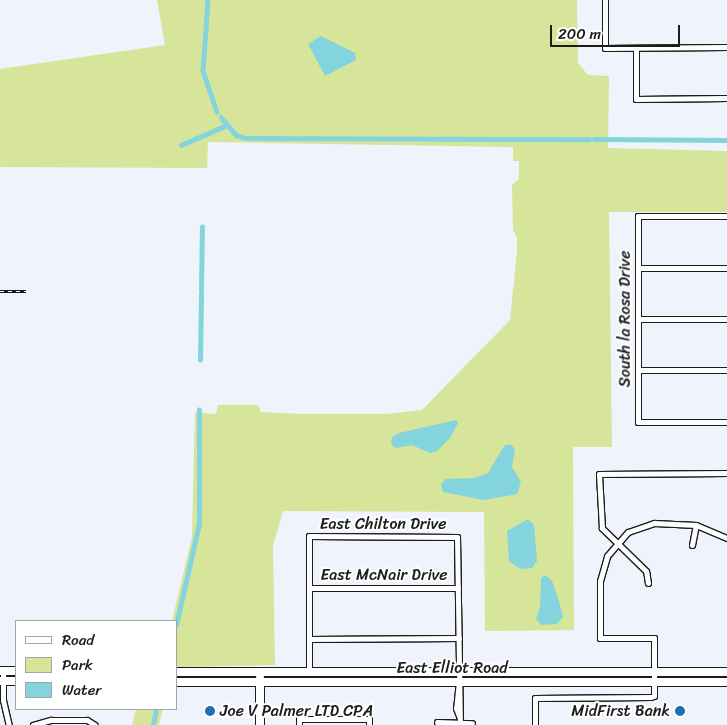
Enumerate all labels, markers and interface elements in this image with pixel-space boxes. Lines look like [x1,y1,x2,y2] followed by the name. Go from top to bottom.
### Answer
[552,15,682,47] scale bar
[558,21,601,47] text: 200 m
[615,251,635,387] street label: South la Rosa Drive
[320,514,446,534] street label: East Chilton Drive
[320,565,448,585] street label: East McNair Drive
[15,620,178,710] legend
[62,627,94,653] text: Road
[62,652,93,678] text: Park
[397,658,507,678] street label: East Elliot Road
[62,677,102,703] text: Water
[220,701,374,721] place label: Joe V Palmer LTD CPA
[571,701,670,721] place label: MidFirst Bank
[204,705,216,717] marker: Joe V Palmer LTD CPA
[674,705,686,717] marker: MidFirst Bank

